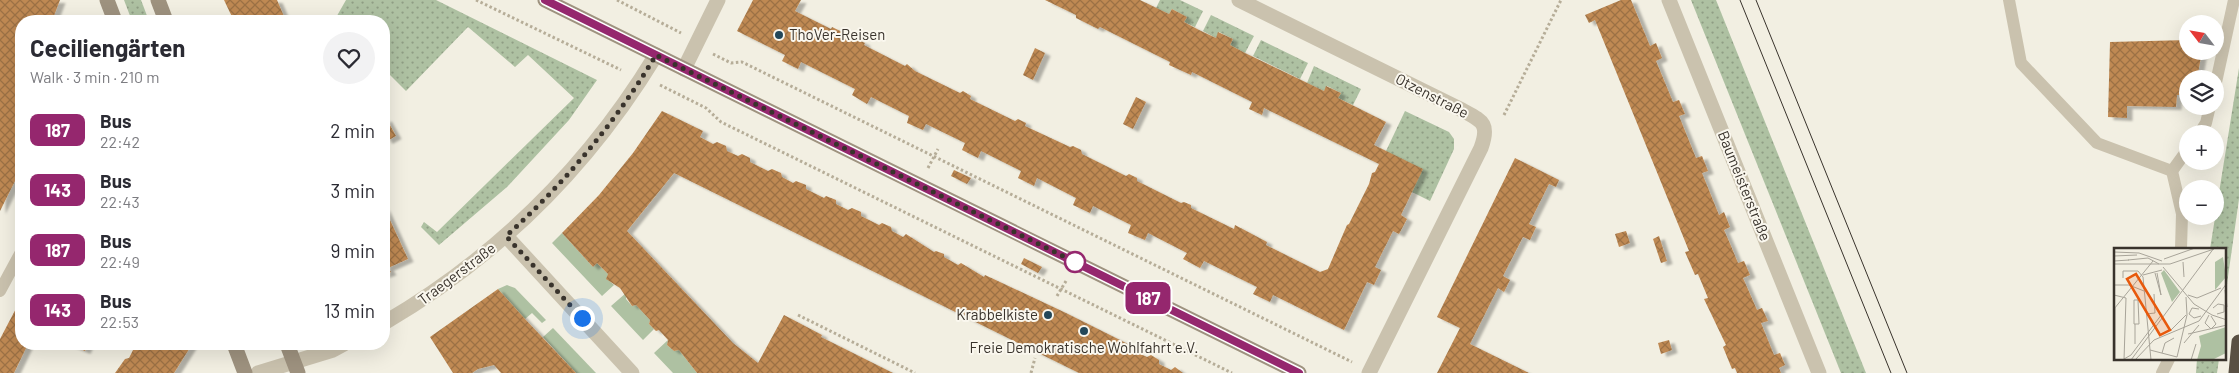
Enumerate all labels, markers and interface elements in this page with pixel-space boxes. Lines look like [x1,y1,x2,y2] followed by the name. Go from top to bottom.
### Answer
[2179,15,2224,60] north arrow
[2179,15,2224,225] map controls
[789,25,885,43] place label: ThoVer-Reisen
[773,29,785,41] marker: ThoVer-Reisen
[323,32,375,84] button: heart
[30,33,185,62] text: Ceciliengärten
[30,67,160,86] text: Walk · 3 min · 210 m
[1393,69,1472,121] street label: Otzenstraße
[2179,70,2224,115] button: layers
[100,109,132,132] text: Bus
[45,119,70,141] text: 187
[330,119,375,142] text: 2 min
[2179,125,2224,170] button: +
[1715,128,1775,243] street label: Baumeisterstraße
[100,132,140,151] text: 22:42
[100,169,132,192] text: Bus
[44,179,71,201] text: 143
[331,179,375,202] text: 3 min
[2179,180,2224,225] button: −
[100,192,140,211] text: 22:43
[100,229,132,252] text: Bus
[414,238,499,308] street label: Traegerstraße
[45,239,70,261] text: 187
[331,239,375,262] text: 9 min
[2114,248,2226,360] inset map
[1064,251,1086,273] unlabelled marker
[100,252,140,271] text: 22:49
[1119,282,1177,314] line badge: 187
[1135,287,1161,309] text: 187
[100,289,132,312] text: Bus
[44,299,71,321] text: 143
[324,299,375,322] text: 13 min
[956,305,1038,323] place label: Krabbelkiste
[570,306,595,331] your location
[1042,309,1054,321] marker: Krabbelkiste
[100,312,139,331] text: 22:53
[1078,325,1090,337] marker: Freie Demokratische Wohlfahrt e.V.
[970,338,1198,356] place label: Freie Demokratische Wohlfahrt e.V.

